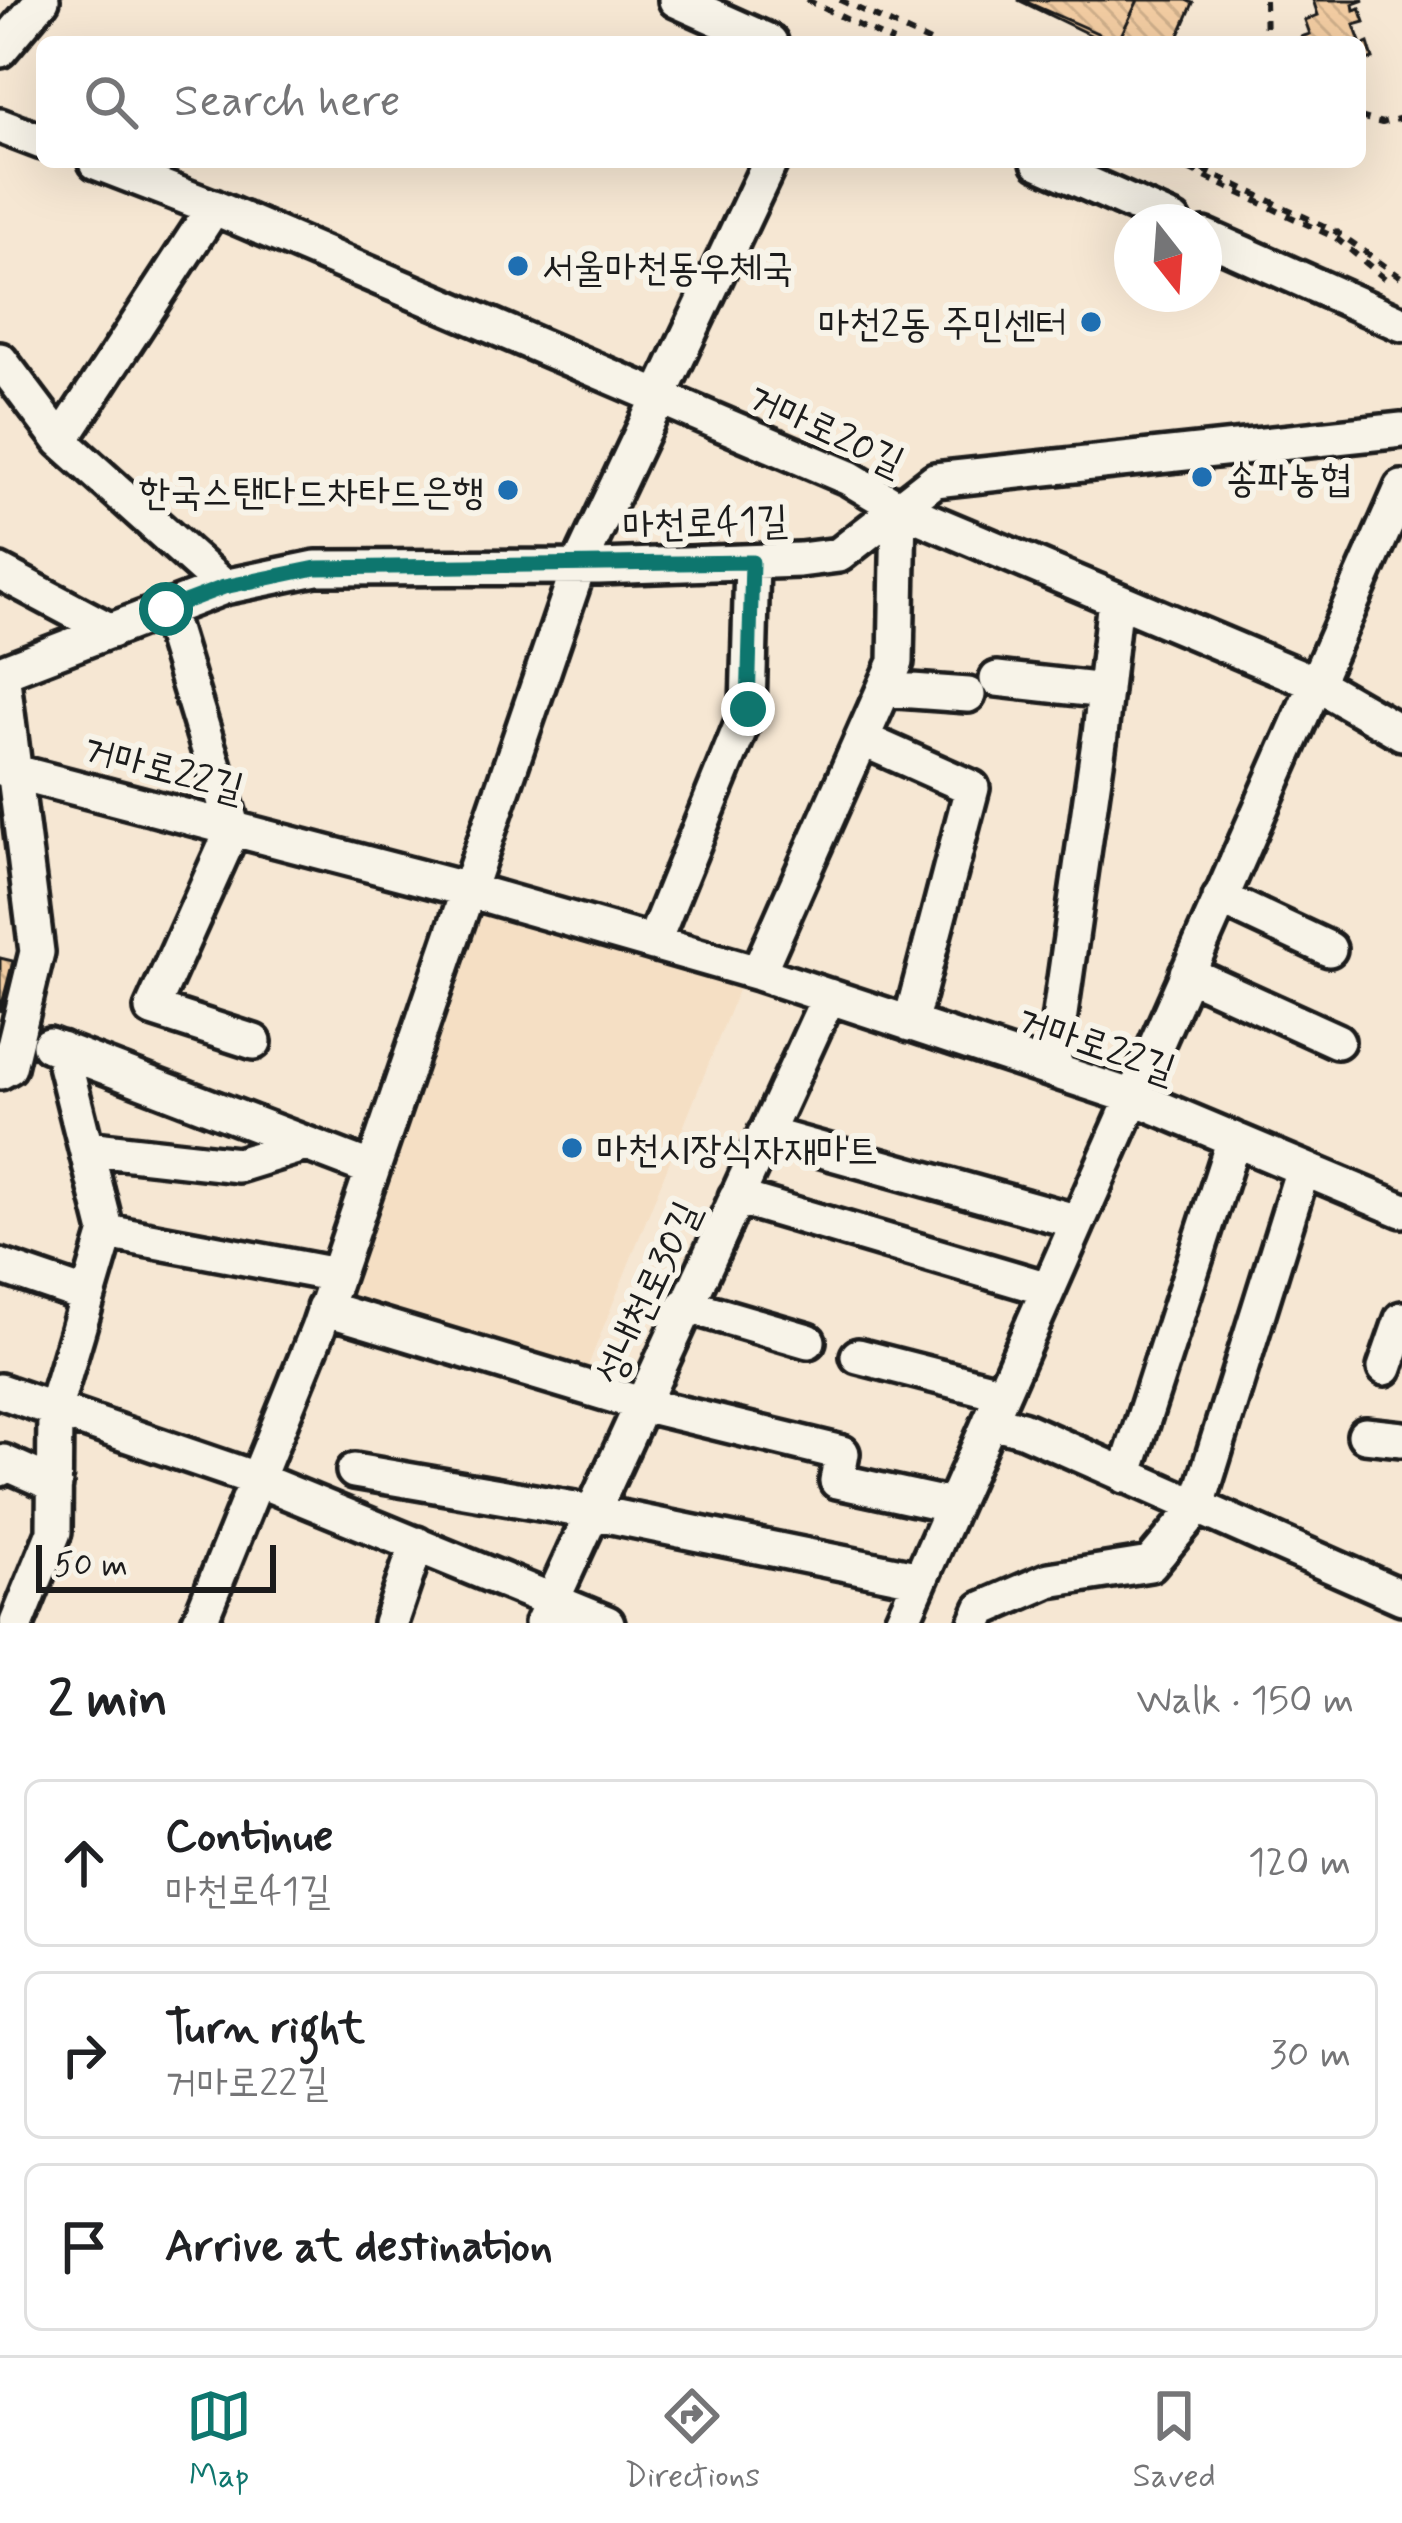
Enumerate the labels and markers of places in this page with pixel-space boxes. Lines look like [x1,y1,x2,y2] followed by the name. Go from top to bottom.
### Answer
[542,244,793,295] place label: 서울마천동우체국
[505,253,531,279] marker: 서울마천동우체국
[818,300,1067,351] place label: 마천2동 주민센터
[1078,309,1104,335] marker: 마천2동 주민센터
[1226,455,1352,506] place label: 송파농협
[1189,464,1215,490] marker: 송파농협
[139,468,484,519] place label: 한국스탠다드차타드은행
[495,477,521,503] marker: 한국스탠다드차타드은행
[596,1126,878,1177] place label: 마천시장식자재마트
[559,1135,585,1161] marker: 마천시장식자재마트

